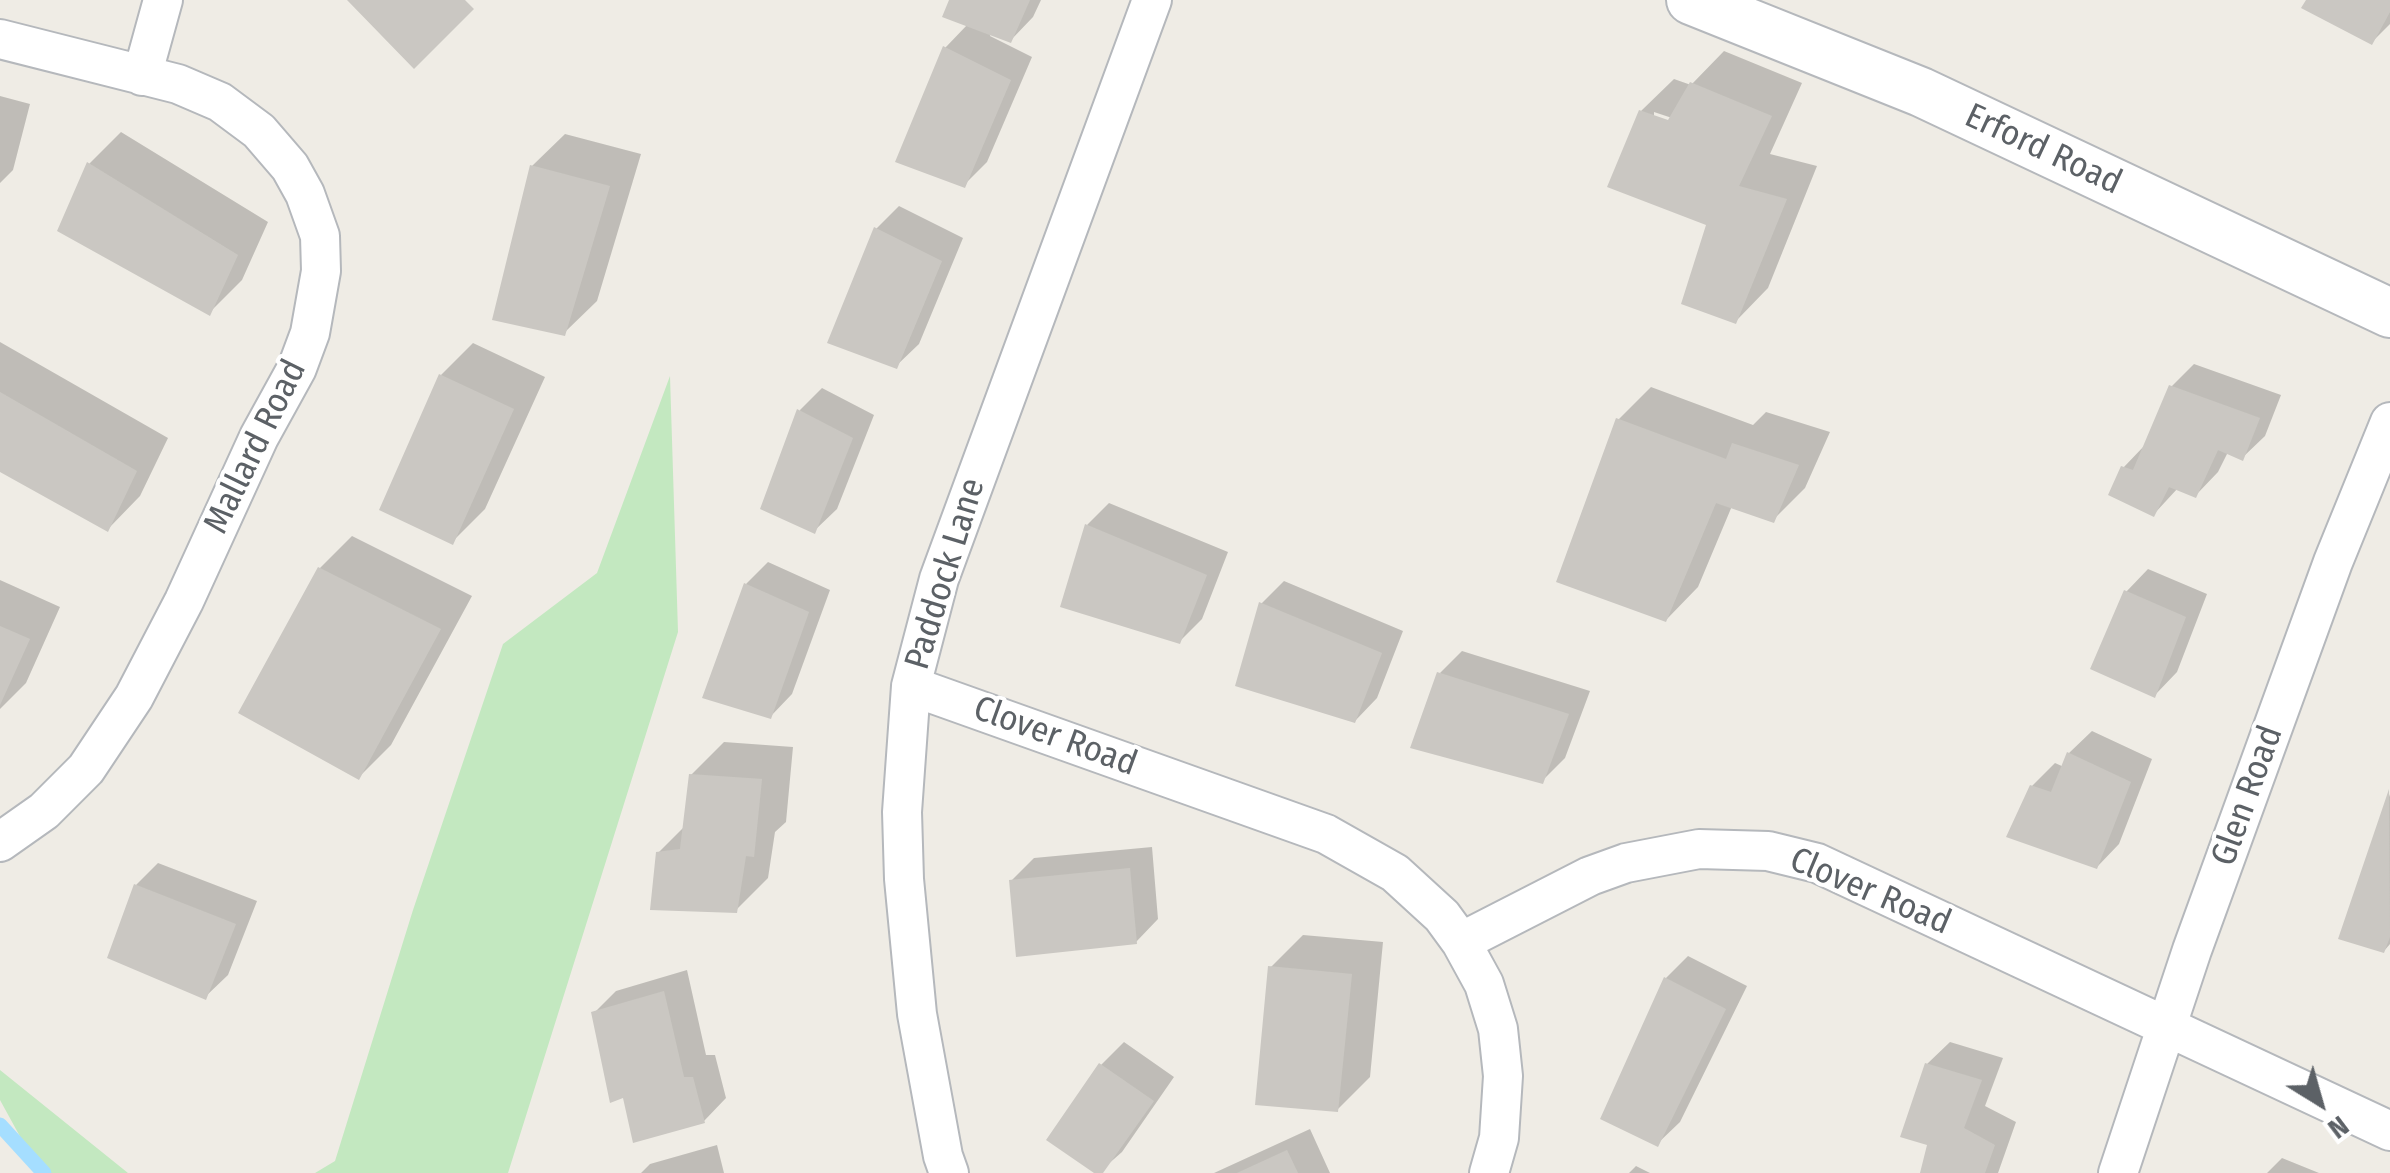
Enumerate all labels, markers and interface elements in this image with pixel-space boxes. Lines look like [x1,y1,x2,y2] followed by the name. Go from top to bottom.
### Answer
[1958,96,2128,204] street label: Erford Road
[196,353,316,541] street label: Mallard Road
[897,474,995,674] street label: Paddock Lane
[968,688,1142,786] street label: Clover Road
[2203,720,2293,872] street label: Glen Road
[1783,839,1957,945] street label: Clover Road
[2270,1053,2370,1153] north arrow
[2322,1109,2355,1146] text: N

